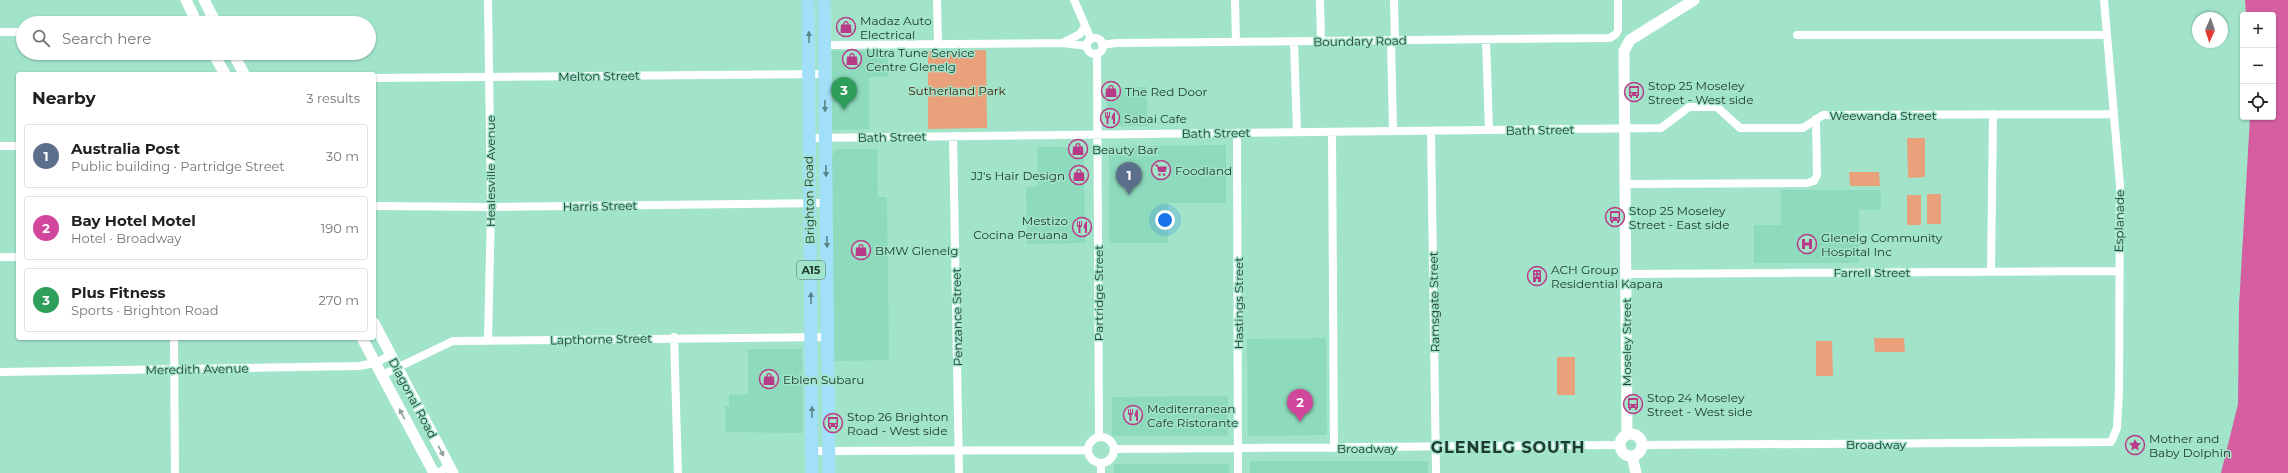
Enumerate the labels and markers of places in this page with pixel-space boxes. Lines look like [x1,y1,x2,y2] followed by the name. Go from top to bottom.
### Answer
[860,13,932,42] place label: Madaz Auto Electrical
[835,16,857,38] shop icon: Madaz Auto Electrical
[866,45,975,74] place label: Ultra Tune Service Centre Glenelg
[841,48,863,70] shop icon: Ultra Tune Service Centre Glenelg
[831,77,857,110] pin: 3
[1648,78,1753,107] place label: Stop 25 Moseley Street - West side
[1100,80,1122,102] shop icon: The Red Door
[1623,81,1645,103] bus stop icon: Stop 25 Moseley Street - West side
[1125,84,1208,99] place label: The Red Door
[1099,107,1121,129] restaurant icon: Sabai Cafe
[1124,111,1187,126] place label: Sabai Cafe
[1067,138,1089,160] shop icon: Beauty Bar
[1092,142,1158,157] place label: Beauty Bar
[1150,159,1172,181] supermarket icon: Foodland
[1116,162,1142,195] pin: 1
[1175,163,1232,178] place label: Foodland
[1068,164,1090,186] shop icon: JJ's Hair Design
[970,168,1065,183] place label: JJ's Hair Design
[1629,203,1730,232] place label: Stop 25 Moseley Street - East side
[1604,206,1626,228] bus stop icon: Stop 25 Moseley Street - East side
[973,213,1068,242] place label: Mestizo Cocina Peruana
[1071,216,1093,238] restaurant icon: Mestizo Cocina Peruana
[1821,230,1943,259] place label: Glenelg Community Hospital Inc
[1796,233,1818,255] hospital icon: Glenelg Community Hospital Inc
[850,239,872,261] shop icon: BMW Glenelg
[875,243,958,258] place label: BMW Glenelg
[1551,262,1663,291] place label: ACH Group Residential Kapara
[1526,265,1548,287] building icon: ACH Group Residential Kapara
[758,368,780,390] shop icon: Eblen Subaru
[783,372,864,387] place label: Eblen Subaru
[1287,389,1313,422] pin: 2
[1647,390,1752,419] place label: Stop 24 Moseley Street - West side
[1622,393,1644,415] bus stop icon: Stop 24 Moseley Street - West side
[1147,401,1238,430] place label: Mediterranean Cafe Ristorante
[1122,404,1144,426] restaurant icon: Mediterranean Cafe Ristorante
[847,409,949,438] place label: Stop 26 Brighton Road - West side
[822,412,844,434] bus stop icon: Stop 26 Brighton Road - West side
[2149,431,2231,460] place label: Mother and Baby Dolphin
[2124,434,2146,456] place icon: Mother and Baby Dolphin

